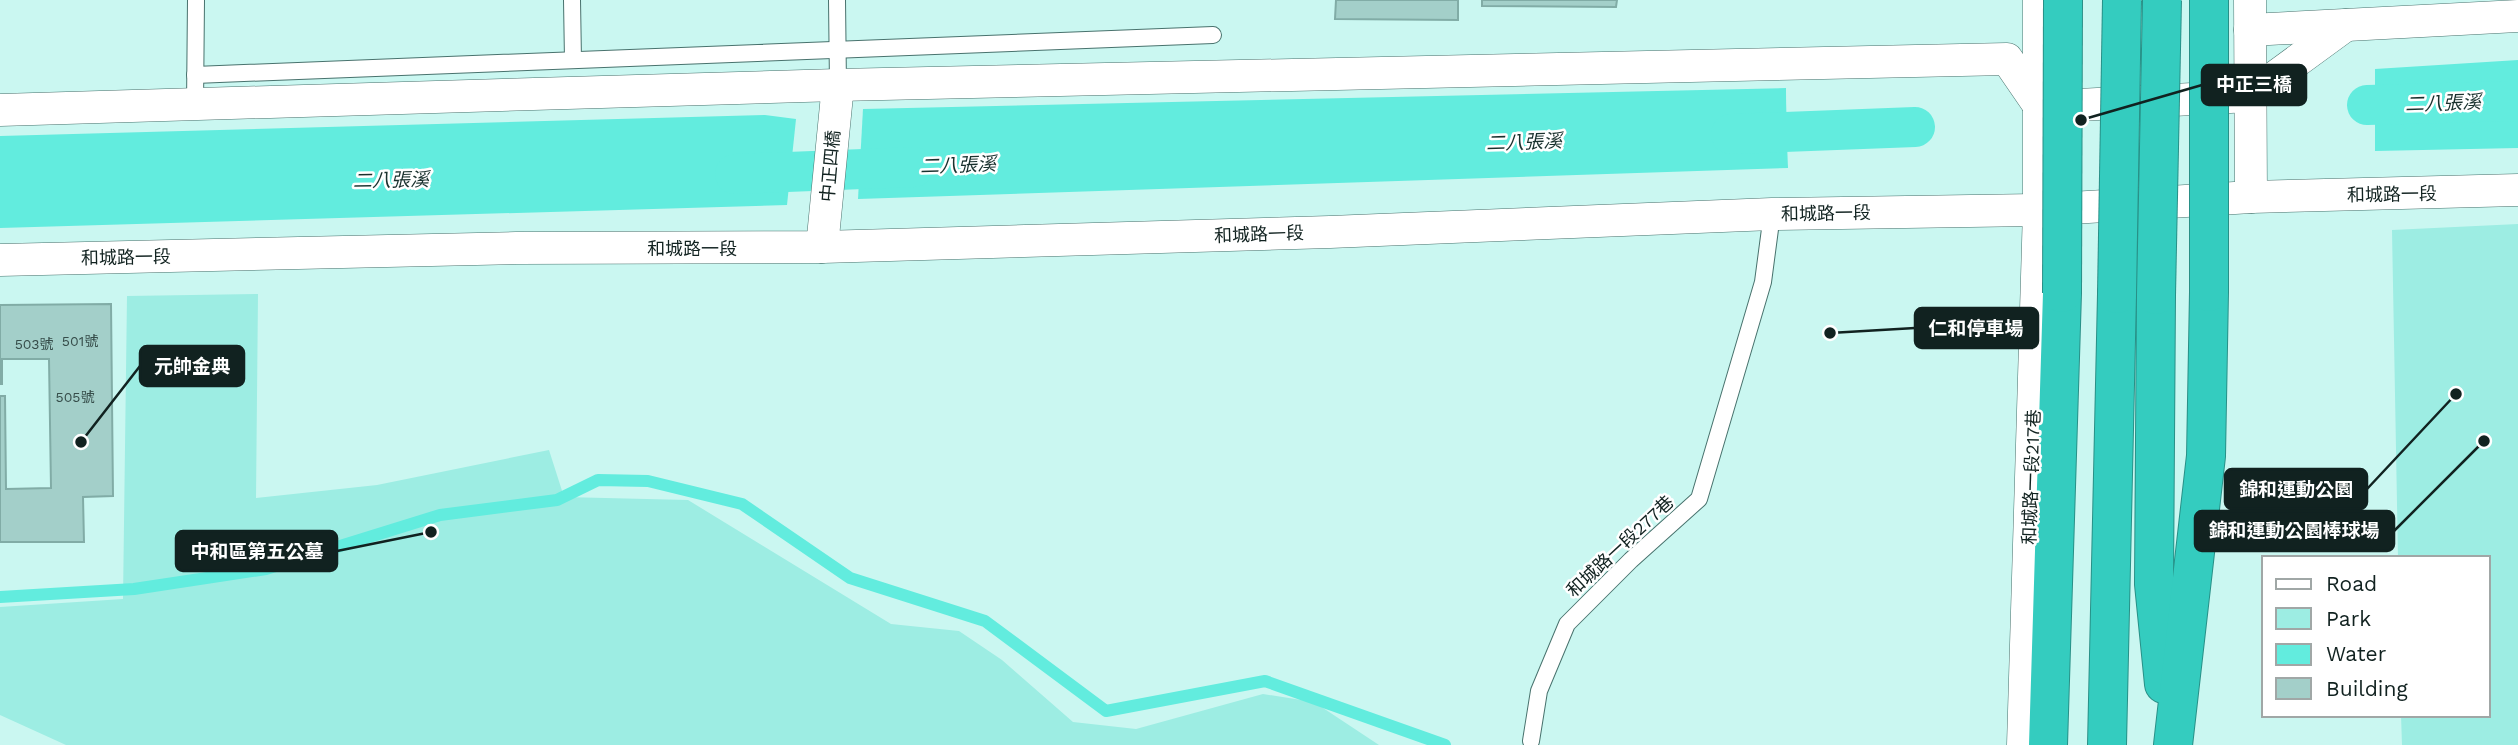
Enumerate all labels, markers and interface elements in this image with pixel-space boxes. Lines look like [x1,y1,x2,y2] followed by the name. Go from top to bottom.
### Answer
[2202,65,2306,105] callout: 中正三橋
[2216,73,2292,96] text: 中正三橋
[2405,90,2484,116] water label: 二八張溪
[816,129,844,203] street label: 中正四橋
[1486,129,1565,155] water label: 二八張溪
[920,152,999,178] water label: 二八張溪
[353,168,432,192] water label: 二八張溪
[2347,183,2437,205] street label: 和城路一段
[1781,202,1871,224] street label: 和城路一段
[1214,222,1304,246] street label: 和城路一段
[647,238,737,259] street label: 和城路一段
[81,246,171,268] street label: 和城路一段
[1915,308,2038,348] callout: 仁和停車場
[1928,317,2024,340] text: 仁和停車場
[62,333,98,349] house number: 501號
[15,336,53,352] house number: 503號
[140,346,244,386] callout: 元帥金典
[154,355,230,378] text: 元帥金典
[55,389,95,405] house number: 505號
[2018,409,2044,545] street label: 和城路一段217巷
[2225,469,2367,509] callout: 錦和運動公園
[2239,478,2353,501] text: 錦和運動公園
[1562,491,1678,601] street label: 和城路一段277巷
[2195,511,2394,551] callout: 錦和運動公園棒球場
[2208,519,2380,542] text: 錦和運動公園棒球場
[176,531,337,571] callout: 中和區第五公墓
[190,540,324,563] text: 中和區第五公墓
[2262,556,2490,717] legend
[2326,571,2377,596] text: Road
[2326,606,2371,631] text: Park
[2326,641,2387,666] text: Water
[2326,676,2408,701] text: Building

